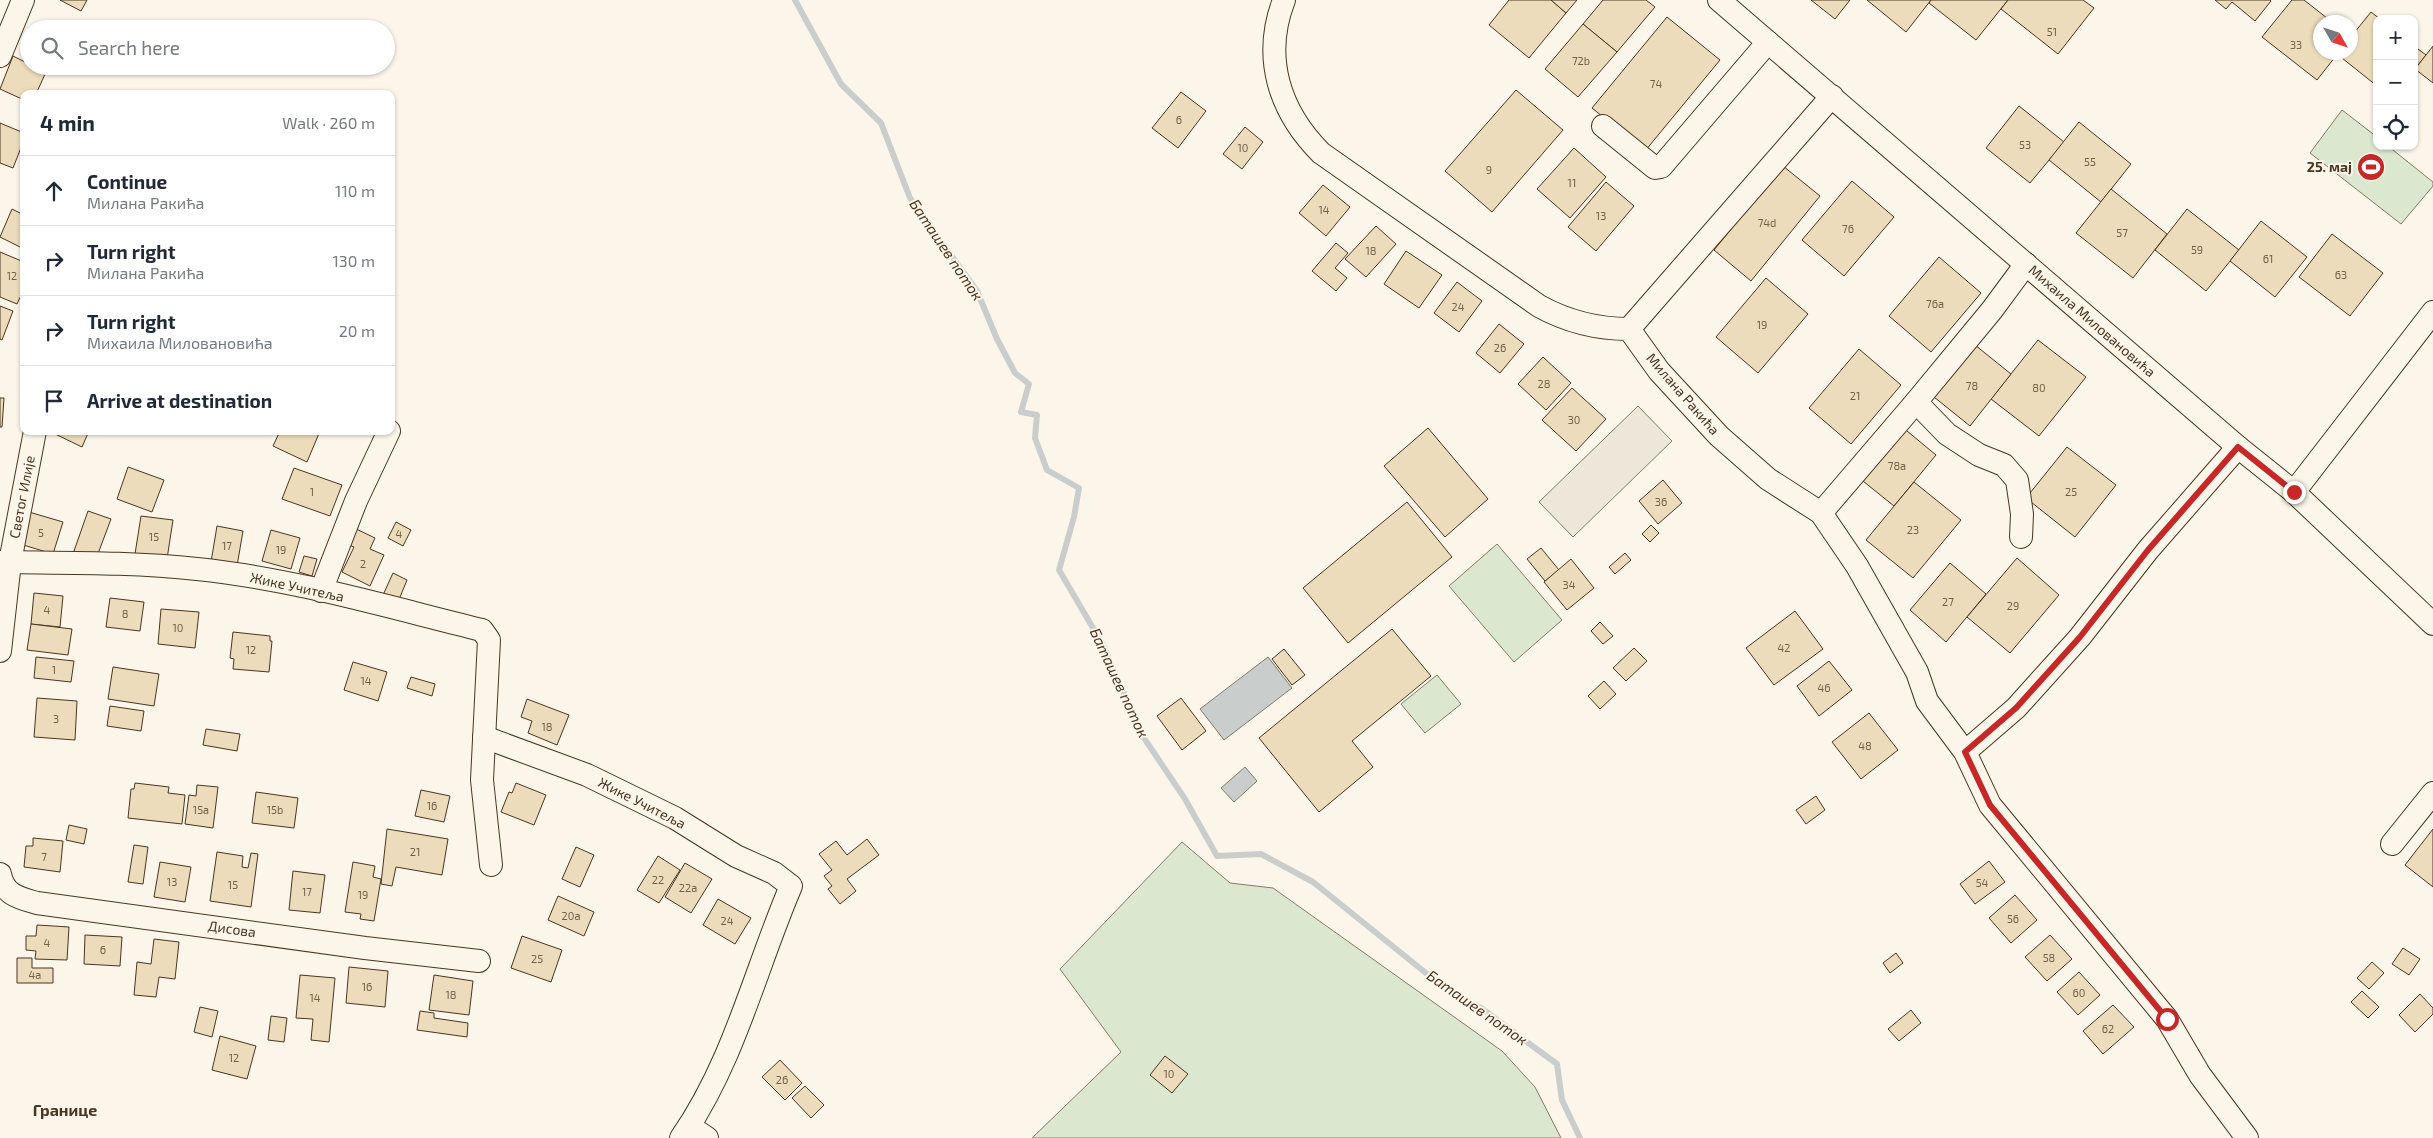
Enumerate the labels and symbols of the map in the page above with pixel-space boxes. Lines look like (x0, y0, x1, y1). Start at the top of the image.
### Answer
north arrow (2313, 15, 2358, 60)
house number: 51 (2047, 25, 2057, 38)
house number: 33 (2290, 38, 2302, 51)
house number: 72b (1572, 54, 1590, 67)
house number: 74 (1650, 77, 1662, 90)
house number: 6 (1176, 113, 1182, 126)
house number: 53 (2019, 138, 2031, 151)
house number: 10 (1237, 141, 1249, 154)
sports icon: 25. мај (2356, 152, 2386, 182)
house number: 55 (2084, 155, 2096, 168)
place label: 25. мај (2307, 158, 2352, 175)
house number: 9 (1486, 163, 1492, 176)
house number: 11 (1568, 176, 1576, 189)
water label: Баташев поток (906, 195, 987, 304)
house number: 14 (1318, 203, 1330, 216)
house number: 13 (1596, 209, 1606, 222)
house number: 74d (1758, 216, 1776, 229)
house number: 76 (1842, 222, 1854, 235)
house number: 57 (2116, 226, 2128, 239)
house number: 59 (2191, 243, 2203, 256)
house number: 18 (1365, 244, 1377, 257)
house number: 61 (2263, 252, 2273, 265)
street label: Михаила Миловановића (2025, 261, 2159, 380)
house number: 63 (2335, 268, 2347, 281)
house number: 12 (7, 269, 17, 282)
house number: 76a (1926, 297, 1944, 310)
house number: 24 (1452, 300, 1465, 313)
house number: 19 (1757, 318, 1767, 331)
house number: 26 (1494, 341, 1506, 354)
street label: Милана Ракића (1643, 349, 1723, 438)
house number: 28 (1538, 377, 1550, 390)
house number: 78 (1966, 379, 1978, 392)
house number: 80 (2032, 381, 2046, 394)
house number: 21 (1850, 389, 1860, 402)
house number: 30 (1568, 413, 1580, 426)
street label: Светог Илије (5, 454, 38, 540)
house number: 78a (1888, 459, 1906, 472)
route end (2283, 481, 2306, 504)
house number: 1 (310, 485, 314, 498)
house number: 25 (2065, 485, 2077, 498)
house number: 36 (1655, 495, 1667, 508)
house number: 23 (1907, 523, 1919, 536)
house number: 5 (38, 526, 44, 539)
house number: 4 (396, 527, 403, 540)
house number: 15 (149, 530, 159, 543)
house number: 17 (222, 539, 232, 552)
house number: 19 (276, 543, 286, 556)
house number: 2 (360, 557, 366, 570)
street label: Жике Учитеља (249, 568, 346, 605)
house number: 34 (1563, 578, 1576, 591)
house number: 27 (1942, 595, 1954, 608)
house number: 29 (2007, 599, 2019, 612)
house number: 4 (44, 603, 51, 616)
house number: 8 (122, 607, 128, 620)
house number: 10 (172, 621, 184, 634)
water label: Баташев поток (1087, 625, 1153, 740)
house number: 42 (1778, 641, 1790, 654)
house number: 12 (246, 643, 256, 656)
house number: 1 (52, 663, 56, 676)
house number: 14 (360, 674, 372, 687)
house number: 46 (1817, 681, 1831, 694)
house number: 3 (53, 712, 59, 725)
house number: 18 (541, 720, 553, 733)
house number: 48 (1858, 739, 1872, 752)
street label: Жике Учитеља (596, 773, 689, 832)
house number: 16 (427, 799, 437, 812)
house number: 15a (193, 803, 209, 816)
house number: 15b (267, 803, 283, 816)
house number: 21 (410, 845, 420, 858)
house number: 7 (41, 850, 47, 863)
house number: 22 (652, 873, 664, 886)
house number: 13 (167, 875, 177, 888)
house number: 54 (1976, 876, 1989, 889)
house number: 15 (228, 878, 238, 891)
house number: 22a (679, 881, 697, 894)
house number: 17 (302, 885, 312, 898)
house number: 19 (358, 888, 368, 901)
house number: 20a (562, 909, 580, 922)
house number: 56 (2007, 912, 2019, 925)
house number: 24 (721, 914, 734, 927)
street label: Дисова (207, 917, 257, 940)
house number: 4 (44, 936, 51, 949)
house number: 6 (100, 943, 106, 956)
house number: 58 (2043, 951, 2055, 964)
house number: 25 (531, 952, 543, 965)
water label: Баташев поток (1424, 966, 1531, 1049)
house number: 4a (29, 968, 41, 981)
house number: 16 (362, 980, 372, 993)
house number: 60 (2073, 986, 2085, 999)
house number: 18 (445, 988, 457, 1001)
house number: 14 (309, 991, 321, 1004)
route start (2156, 1008, 2179, 1031)
house number: 62 (2102, 1022, 2114, 1035)
house number: 12 (229, 1051, 239, 1064)
house number: 10 (1163, 1067, 1175, 1080)
house number: 26 (776, 1073, 788, 1086)
district label: Границе (33, 1100, 97, 1119)

